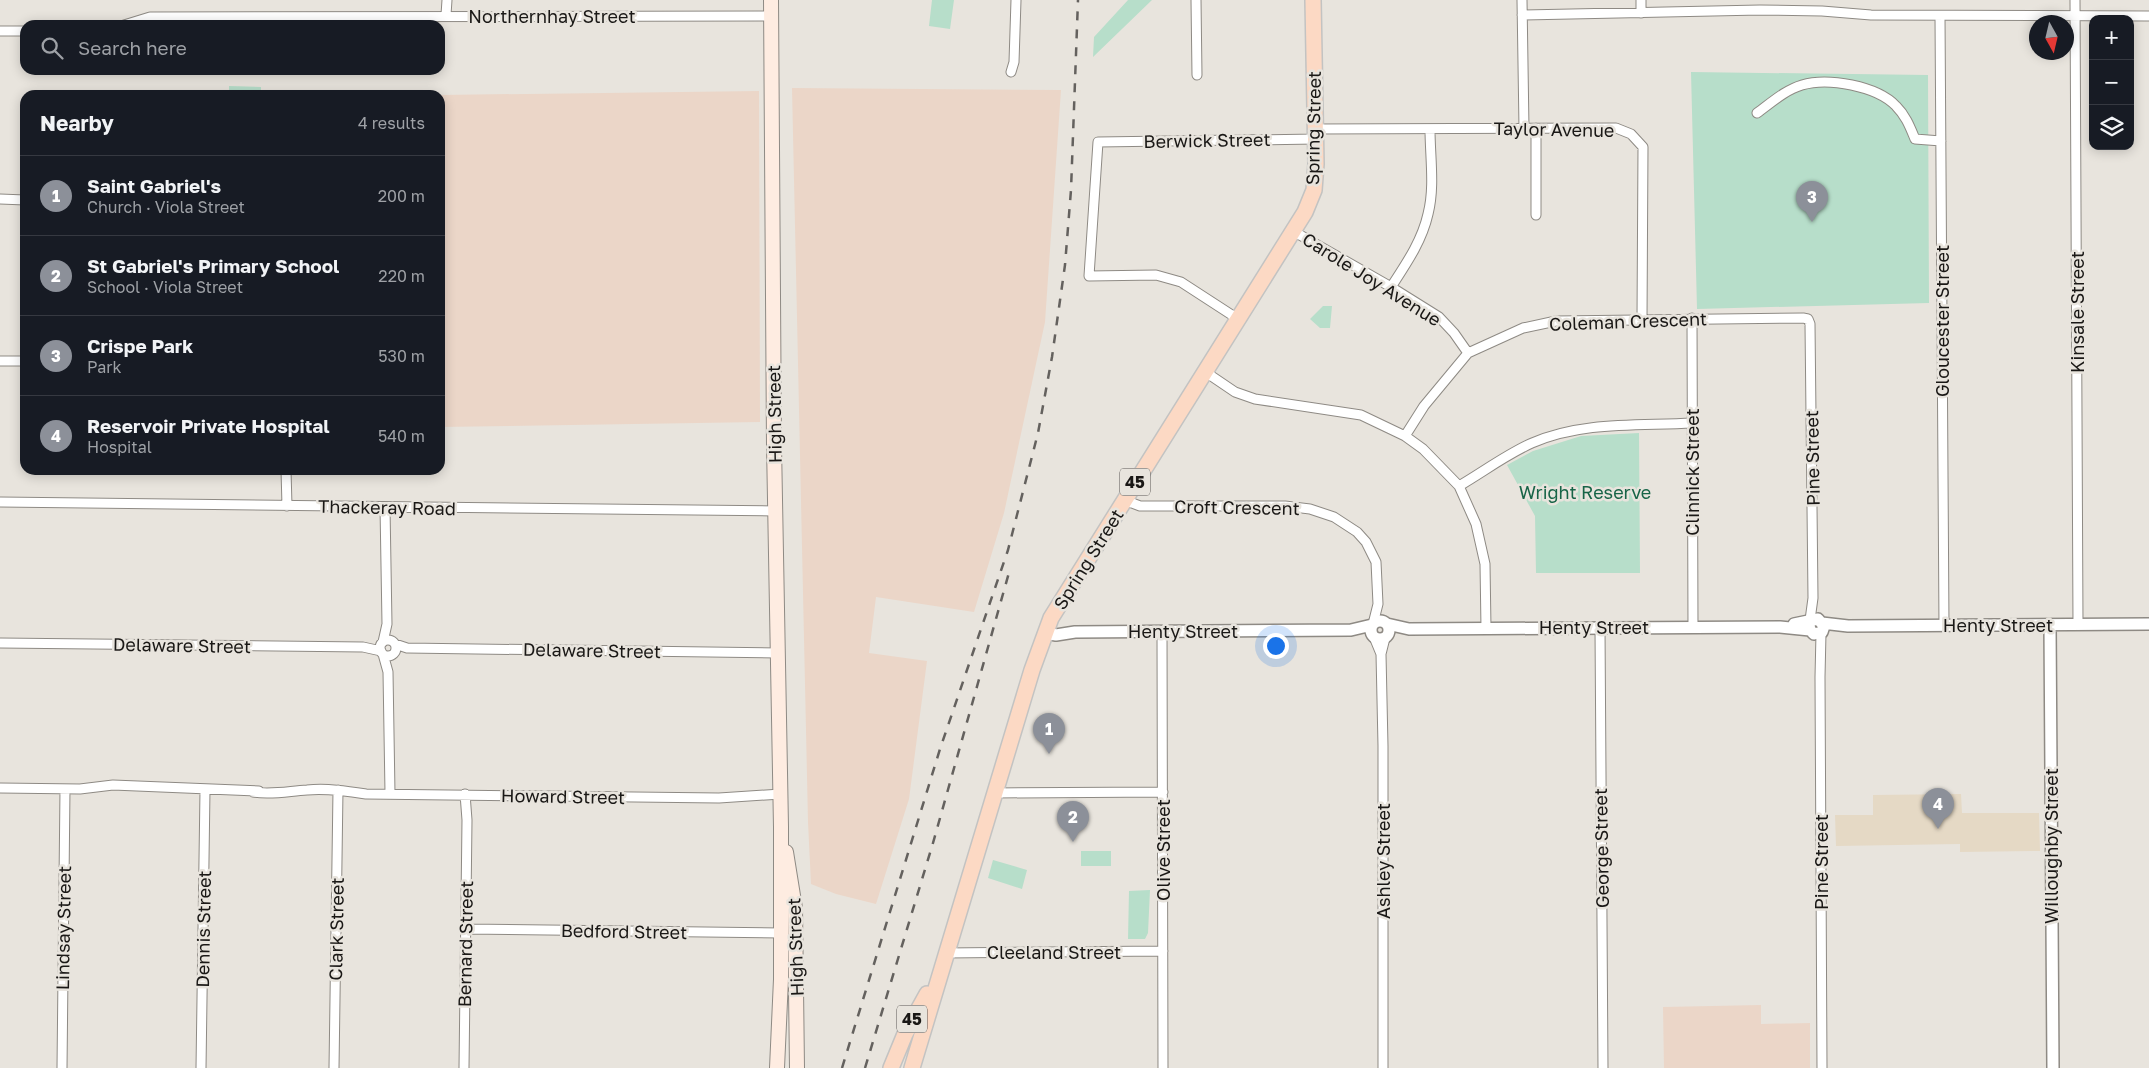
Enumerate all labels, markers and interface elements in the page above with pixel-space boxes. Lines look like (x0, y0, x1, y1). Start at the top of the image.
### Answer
street label: Northernhay Street (468, 5, 636, 27)
north arrow (2029, 15, 2074, 60)
map controls (2089, 15, 2134, 150)
button: + (2089, 15, 2134, 60)
search box (20, 20, 445, 75)
icon: search (38, 34, 66, 62)
text: Search here (78, 36, 187, 59)
button: − (2089, 60, 2134, 105)
street label: Spring Street (1301, 71, 1325, 185)
button: layers (2089, 105, 2134, 150)
text: Nearby (40, 110, 114, 136)
text: 4 results (358, 113, 425, 133)
street label: Taylor Avenue (1493, 117, 1615, 141)
street label: Berwick Street (1143, 128, 1271, 152)
text: Saint Gabriel's (87, 174, 221, 197)
pin: 3 (1796, 181, 1828, 222)
text: 1 (52, 186, 60, 206)
text: 200 m (378, 186, 425, 206)
text: Church · Viola Street (87, 197, 245, 217)
street label: Carole Joy Avenue (1299, 228, 1445, 330)
street label: Gloucester Street (1931, 245, 1953, 397)
street label: Kinsale Street (2066, 251, 2088, 373)
text: St Gabriel's Primary School (87, 254, 339, 277)
text: 2 (51, 266, 61, 286)
text: 220 m (378, 266, 425, 286)
text: School · Viola Street (87, 277, 243, 297)
street label: Coleman Crescent (1549, 307, 1707, 335)
text: Crispe Park (87, 334, 193, 357)
text: 3 (51, 346, 61, 366)
text: 530 m (378, 346, 425, 366)
text: Park (87, 357, 122, 377)
street label: High Street (762, 365, 786, 463)
street label: Clinnick Street (1681, 408, 1703, 536)
street label: Pine Street (1800, 410, 1824, 506)
text: Reservoir Private Hospital (87, 414, 330, 437)
text: 4 (51, 426, 61, 446)
text: 540 m (378, 426, 425, 446)
text: Hospital (87, 437, 152, 457)
road number: 45 (1120, 468, 1150, 496)
park label: Wright Reserve (1519, 481, 1651, 503)
street label: Thackeray Road (318, 495, 456, 519)
street label: Croft Crescent (1174, 495, 1300, 519)
street label: Spring Street (1048, 505, 1128, 613)
street label: Henty Street (1943, 614, 2053, 636)
street label: Henty Street (1539, 616, 1649, 638)
street label: Henty Street (1128, 620, 1238, 642)
street label: Delaware Street (113, 633, 251, 657)
your location (1263, 633, 1289, 659)
street label: Delaware Street (523, 638, 661, 662)
pin: 1 (1033, 713, 1065, 754)
street label: Willoughby Street (2040, 768, 2062, 924)
street label: Howard Street (501, 784, 625, 808)
street label: George Street (1589, 788, 1613, 908)
pin: 4 (1922, 788, 1954, 829)
street label: Olive Street (1152, 799, 1174, 901)
pin: 2 (1057, 801, 1089, 842)
street label: Ashley Street (1372, 803, 1394, 919)
street label: Pine Street (1810, 814, 1832, 910)
street label: Lindsay Street (51, 866, 75, 990)
street label: Dennis Street (191, 870, 215, 988)
street label: Clark Street (324, 877, 348, 981)
street label: Bernard Street (453, 881, 477, 1007)
street label: High Street (782, 897, 808, 997)
street label: Bedford Street (561, 919, 687, 943)
street label: Cleeland Street (987, 941, 1121, 963)
road number: 45 (897, 1006, 927, 1032)

